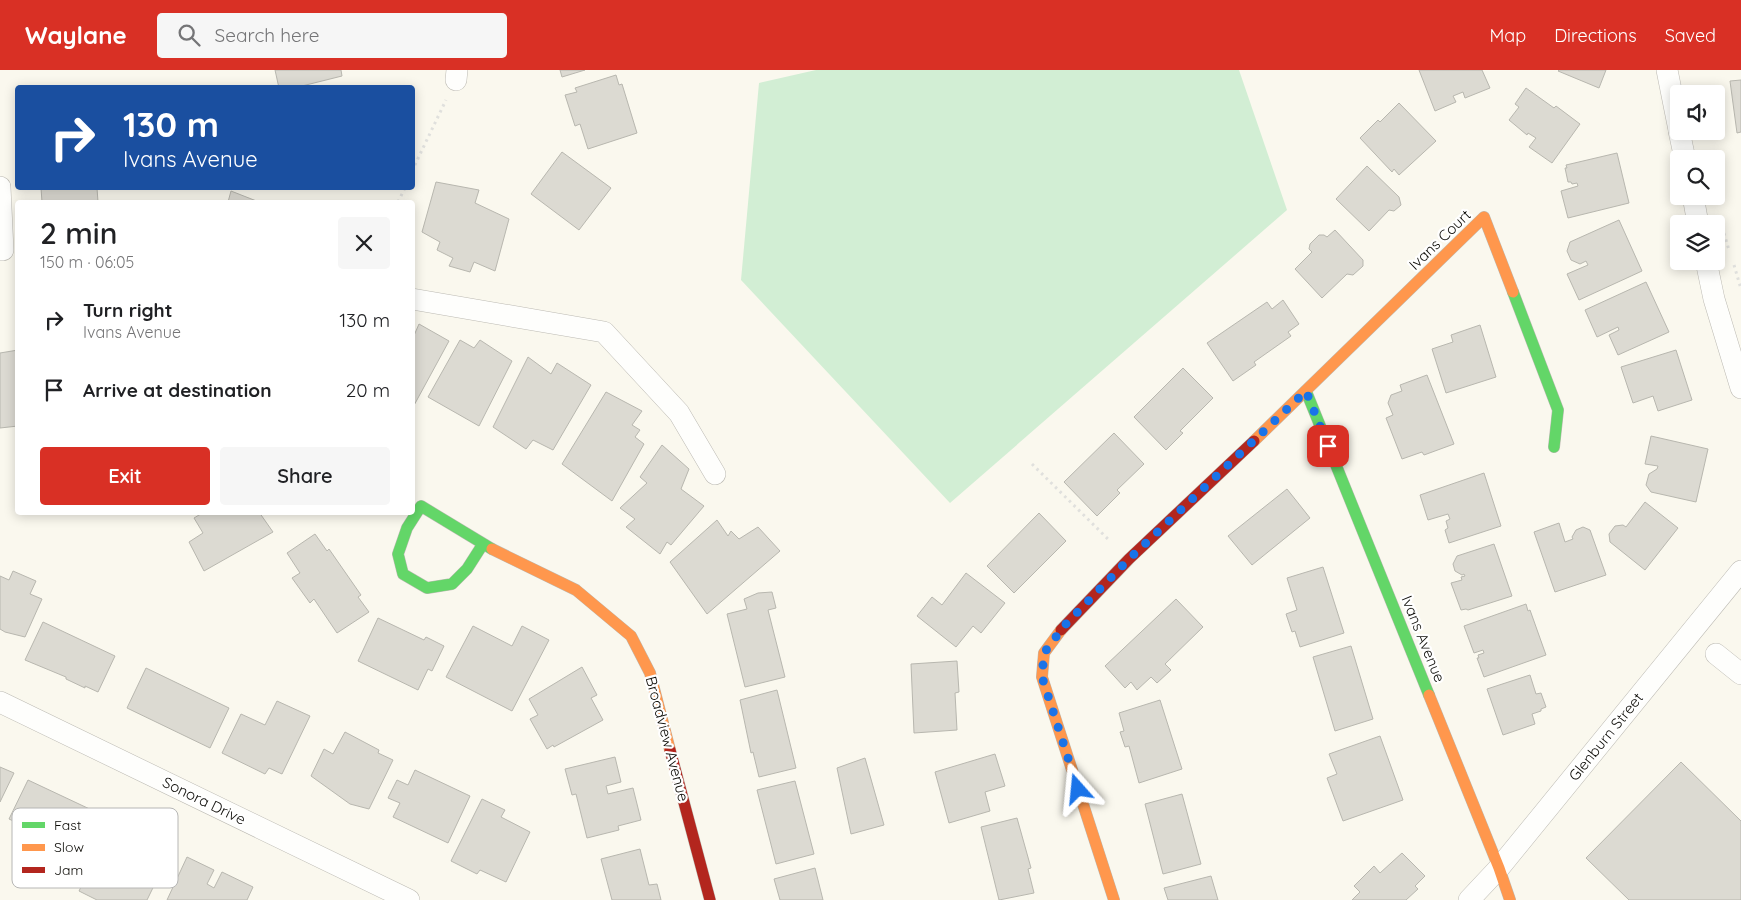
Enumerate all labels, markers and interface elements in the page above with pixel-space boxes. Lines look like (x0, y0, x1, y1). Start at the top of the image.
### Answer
search box (157, 13, 507, 58)
text: Waylane (25, 20, 127, 50)
icon: search (175, 21, 203, 49)
text: Search here (215, 23, 319, 47)
text: Map (1489, 24, 1526, 47)
text: Directions (1554, 24, 1637, 47)
text: Saved (1665, 24, 1716, 47)
map controls (1670, 85, 1725, 270)
button: sound (1670, 85, 1725, 140)
text: 130 m (123, 102, 219, 146)
icon: right (40, 105, 105, 170)
text: Ivans Avenue (123, 145, 258, 173)
button: search (1670, 150, 1725, 205)
street label: Ivans Court (1405, 205, 1475, 274)
text: 2 min (40, 214, 117, 252)
button: layers (1670, 215, 1725, 270)
button: close (338, 217, 390, 269)
text: 150 m · 06:05 (40, 252, 134, 272)
text: Turn right (83, 298, 172, 322)
icon: right (40, 306, 68, 334)
text: 130 m (339, 308, 390, 332)
text: Ivans Avenue (83, 322, 181, 342)
icon: arrive (40, 376, 68, 404)
text: Arrive at destination (83, 378, 272, 402)
text: 20 m (346, 378, 390, 402)
pin (1307, 425, 1349, 467)
icon: arrive (1314, 432, 1342, 460)
button: Exit (40, 447, 210, 505)
button: Share (220, 447, 390, 505)
street label: Ivans Avenue (1397, 593, 1449, 685)
street label: Broadview Avenue (642, 674, 693, 804)
street label: Glenburn Street (1564, 689, 1647, 785)
position arrow (1051, 762, 1103, 814)
street label: Sonora Drive (160, 772, 249, 829)
legend (12, 808, 178, 888)
text: Fast (54, 816, 82, 834)
text: Slow (54, 838, 84, 856)
text: Jam (54, 861, 83, 879)

